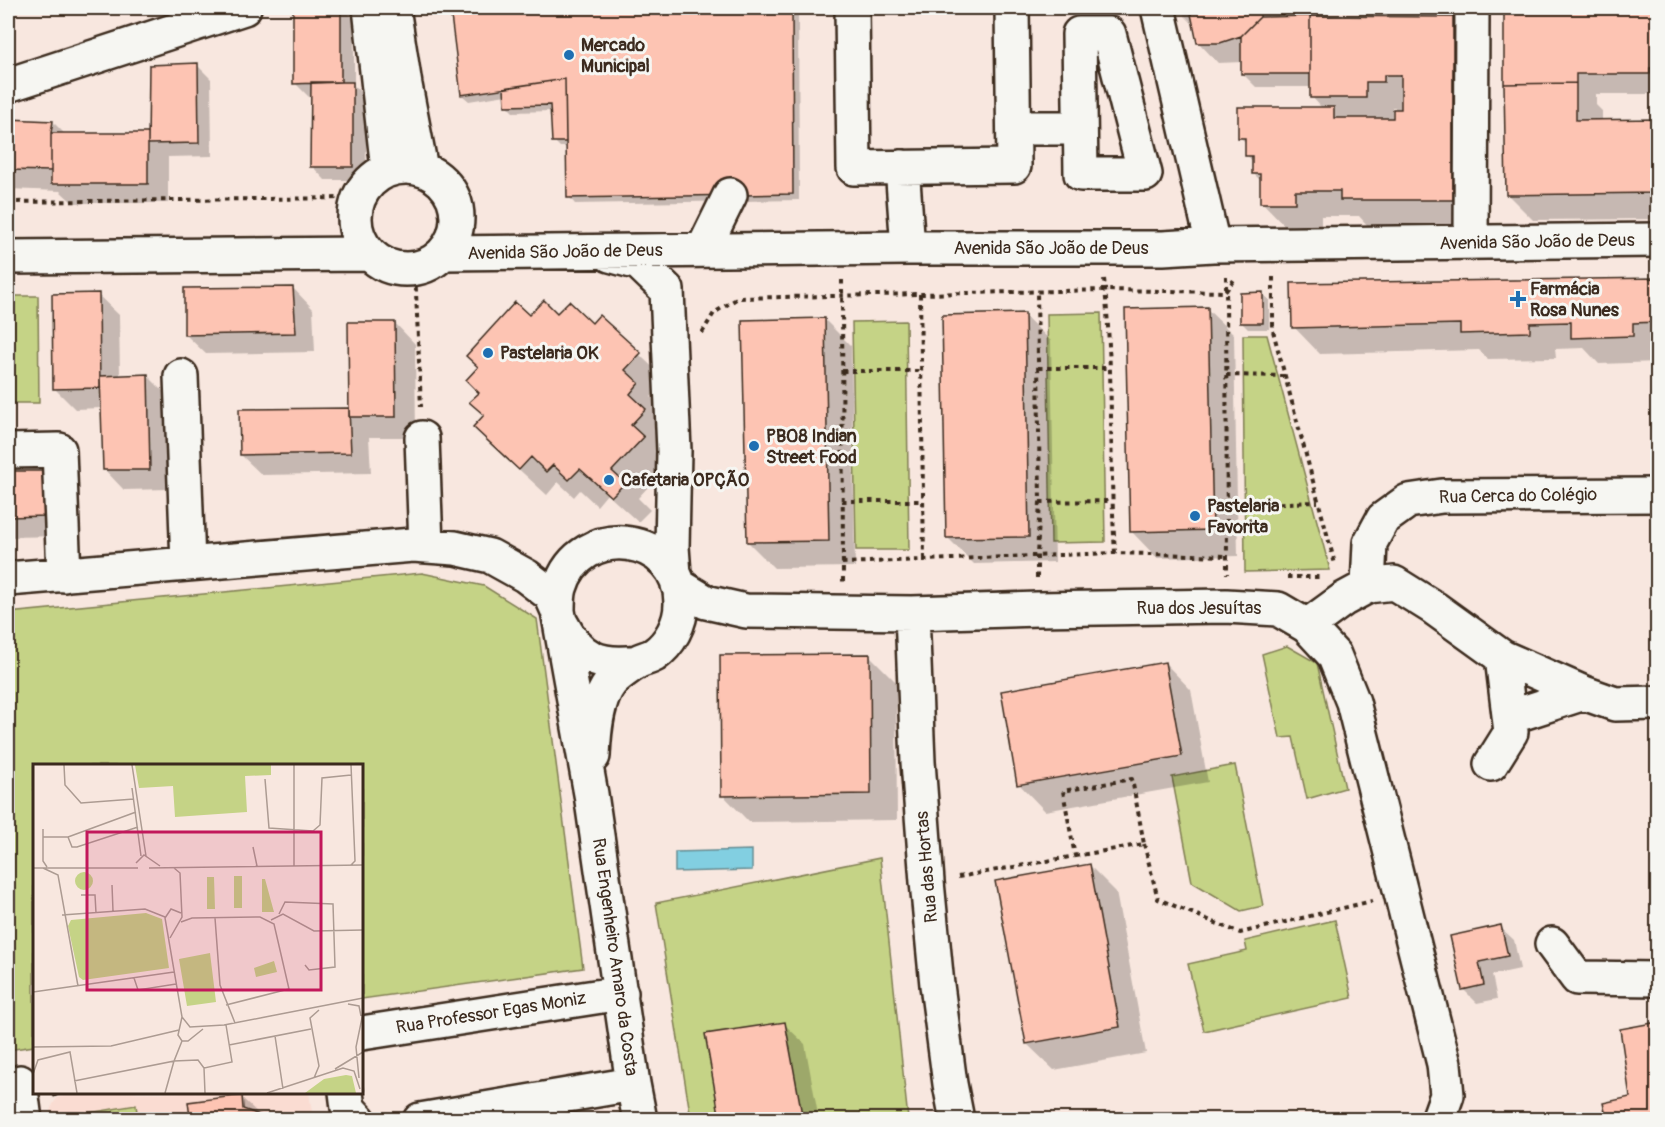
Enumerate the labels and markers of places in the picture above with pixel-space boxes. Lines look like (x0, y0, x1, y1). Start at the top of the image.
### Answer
place label: Mercado Municipal (581, 34, 650, 78)
marker: Mercado Municipal (562, 48, 576, 62)
place label: Farmácia Rosa Nunes (1530, 278, 1620, 322)
marker: Farmácia Rosa Nunes (1511, 292, 1525, 306)
place label: Pastelaria OK (500, 342, 599, 365)
marker: Pastelaria OK (481, 346, 495, 360)
place label: PB08 Indian Street Food (766, 425, 857, 469)
marker: PB08 Indian Street Food (747, 439, 761, 453)
place label: Cafetaria OPÇÃO (621, 469, 750, 492)
marker: Cafetaria OPÇÃO (602, 473, 616, 487)
place label: Pastelaria Favorita (1207, 495, 1280, 539)
marker: Pastelaria Favorita (1188, 509, 1202, 523)

